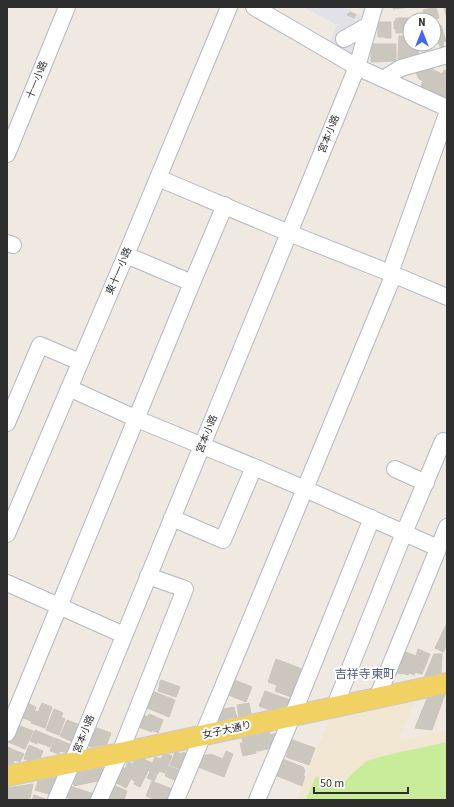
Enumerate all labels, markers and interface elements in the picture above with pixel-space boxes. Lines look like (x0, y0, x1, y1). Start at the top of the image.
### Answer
north arrow (402, 12, 442, 52)
text: N (418, 15, 426, 30)
street label: 十一小路 (23, 59, 51, 101)
street label: 宮本小路 (315, 113, 343, 155)
street label: 東十一小路 (103, 245, 135, 297)
street label: 宮本小路 (193, 413, 221, 455)
district label: 吉祥寺東町 (335, 666, 395, 683)
street label: 宮本小路 (70, 713, 98, 755)
street label: 女子大通り (201, 718, 253, 742)
scale bar (314, 769, 408, 795)
text: 50 m (320, 775, 344, 792)

